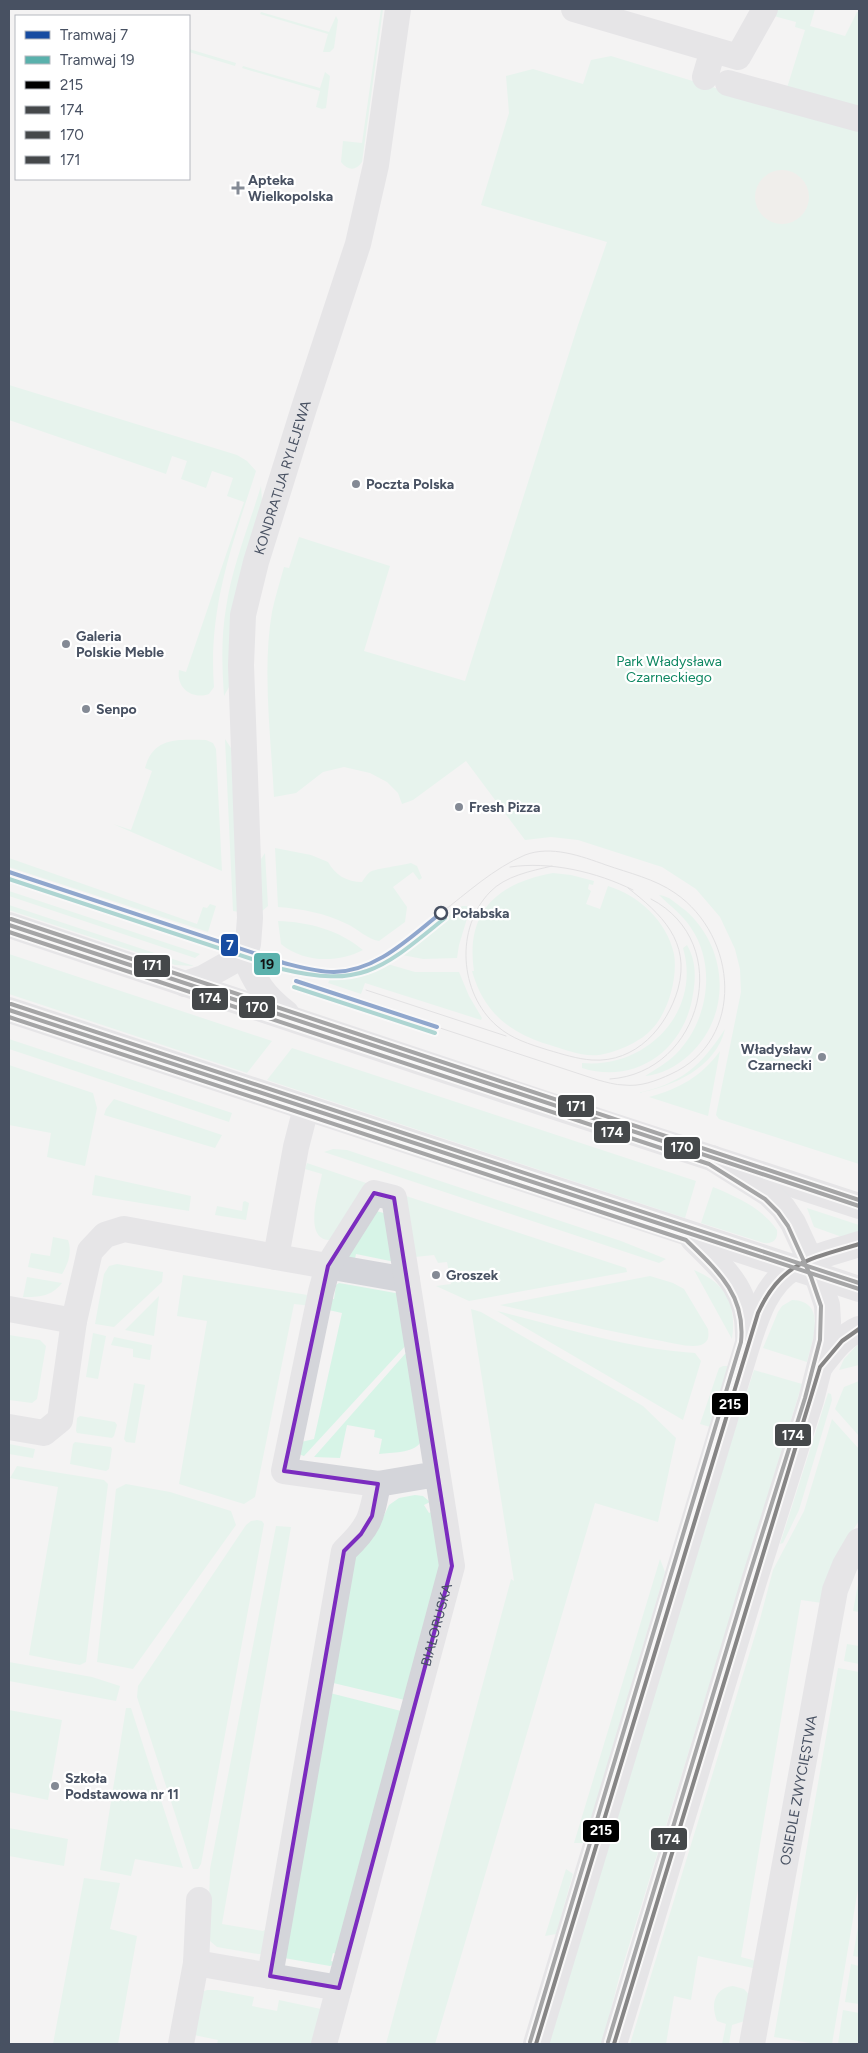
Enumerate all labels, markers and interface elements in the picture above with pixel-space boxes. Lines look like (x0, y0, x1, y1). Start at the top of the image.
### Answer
legend (15, 15, 190, 180)
text: Tramwaj 7 (60, 26, 128, 44)
text: Tramwaj 19 (60, 51, 135, 69)
text: 215 (60, 76, 83, 94)
text: 174 (60, 101, 84, 119)
text: 170 (60, 126, 84, 144)
text: 171 (60, 151, 80, 169)
place label: Apteka Wielkopolska (248, 172, 333, 205)
marker: Apteka Wielkopolska (232, 182, 244, 194)
street label: KONDRATIJA RYLEJEWA (251, 398, 315, 557)
place label: Poczta Polska (366, 476, 454, 493)
marker: Poczta Polska (350, 478, 362, 490)
place label: Galeria Polskie Meble (76, 628, 164, 661)
marker: Galeria Polskie Meble (60, 638, 72, 650)
park label: Park Władysława Czarneckiego (616, 653, 722, 686)
place label: Senpo (96, 701, 137, 718)
marker: Senpo (80, 703, 92, 715)
place label: Fresh Pizza (469, 799, 540, 816)
marker: Fresh Pizza (453, 801, 465, 813)
place label: Połabska (452, 905, 509, 922)
marker: Połabska (434, 906, 448, 920)
line badge: 7 (220, 933, 239, 957)
text: 7 (226, 937, 234, 954)
line badge: 19 (253, 952, 281, 976)
line badge: 171 (133, 954, 171, 978)
text: 19 (260, 956, 274, 973)
text: 171 (142, 957, 162, 974)
line badge: 174 (191, 987, 229, 1011)
text: 174 (199, 990, 221, 1007)
line badge: 170 (238, 995, 276, 1019)
text: 170 (246, 999, 268, 1016)
place label: Władysław Czarnecki (741, 1041, 812, 1074)
marker: Władysław Czarnecki (816, 1051, 828, 1063)
line badge: 171 (557, 1094, 595, 1118)
text: 171 (566, 1098, 586, 1115)
line badge: 174 (593, 1120, 631, 1144)
text: 174 (601, 1124, 623, 1141)
line badge: 170 (663, 1136, 701, 1160)
text: 170 (671, 1139, 693, 1156)
place label: Groszek (446, 1267, 499, 1284)
marker: Groszek (430, 1269, 442, 1281)
line badge: 215 (711, 1392, 749, 1416)
text: 215 (719, 1396, 741, 1413)
line badge: 174 (774, 1423, 812, 1447)
text: 174 (782, 1427, 804, 1444)
street label: BIAŁORUSKA (418, 1581, 456, 1668)
street label: OSIEDLE ZWYCIĘSTWA (777, 1713, 821, 1867)
place label: Szkoła Podstawowa nr 11 (65, 1770, 179, 1803)
marker: Szkoła Podstawowa nr 11 (49, 1780, 61, 1792)
line badge: 215 (582, 1819, 620, 1843)
text: 215 (590, 1822, 612, 1839)
line badge: 174 (650, 1827, 688, 1851)
text: 174 (658, 1831, 680, 1848)

